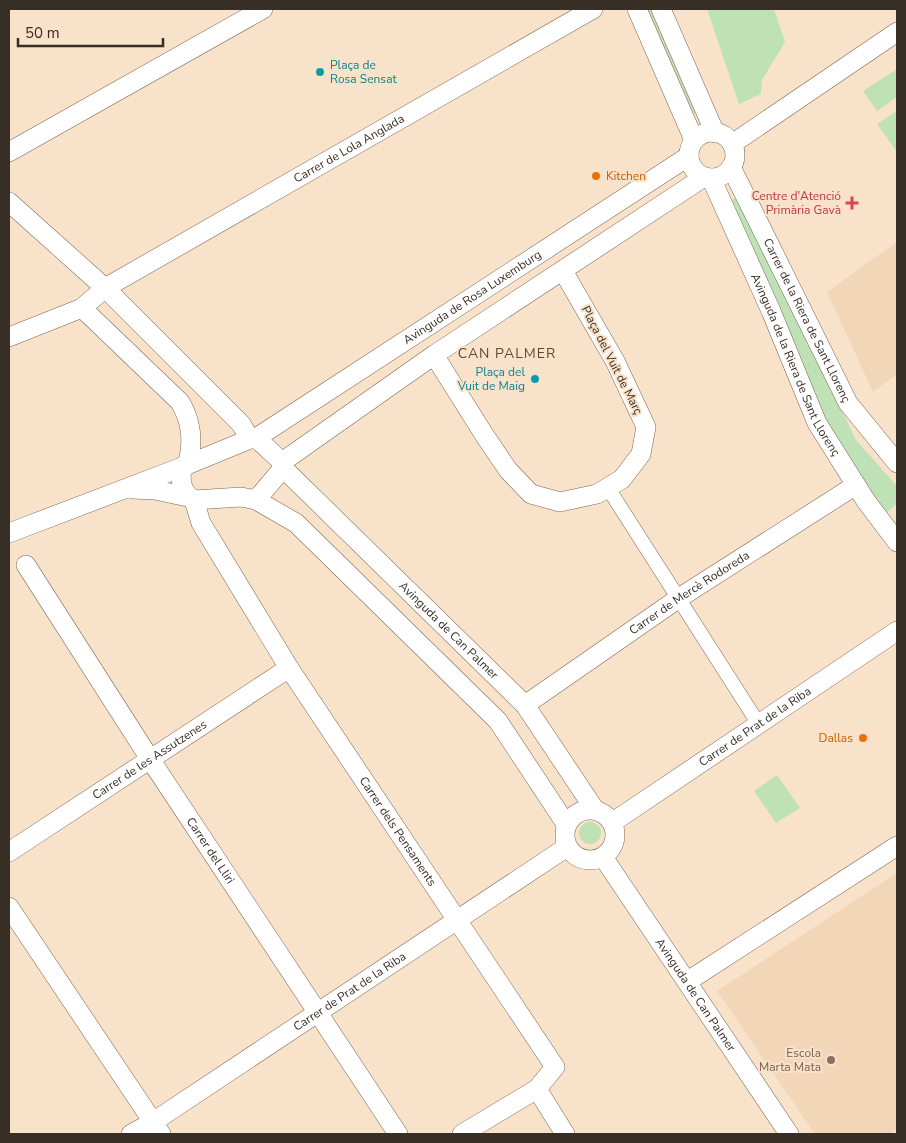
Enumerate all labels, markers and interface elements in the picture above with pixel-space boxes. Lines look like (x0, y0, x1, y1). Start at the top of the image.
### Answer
scale bar (18, 15, 162, 47)
text: 50 m (25, 23, 60, 43)
place label: Plaça de Rosa Sensat (330, 57, 397, 87)
marker: Plaça de Rosa Sensat (314, 66, 326, 78)
street label: Carrer de Lola Anglada (291, 111, 407, 187)
place label: Kitchen (606, 168, 646, 184)
marker: Kitchen (590, 170, 602, 182)
place label: Centre d'Atenció Primària Gavà (752, 188, 841, 218)
marker: Centre d'Atenció Primària Gavà (845, 196, 859, 210)
street label: Carrer de la Riera de Sant Llorenç (760, 236, 855, 405)
street label: Avinguda de Rosa Luxemburg (400, 246, 544, 348)
street label: Avinguda de la Riera de Sant Llorenç (747, 271, 844, 459)
street label: Plaça del Vuit de Març (578, 303, 647, 417)
district label: CAN PALMER (458, 344, 556, 363)
place label: Plaça del Vuit de Maig (457, 364, 525, 394)
marker: Plaça del Vuit de Maig (529, 373, 541, 385)
street label: Carrer de Mercè Rodoreda (626, 547, 752, 638)
street label: Avinguda de Can Palmer (396, 578, 503, 683)
street label: Carrer de Prat de la Riba (696, 683, 814, 770)
street label: Carrer de les Assutzenes (89, 716, 210, 803)
place label: Dallas (818, 730, 853, 746)
marker: Dallas (857, 732, 869, 744)
street label: Carrer dels Pensaments (356, 773, 440, 889)
street label: Carrer del Lliri (183, 814, 238, 887)
street label: Avinguda de Can Palmer (652, 935, 740, 1055)
street label: Carrer de Prat de la Riba (290, 948, 409, 1035)
place label: Escola Marta Mata (759, 1045, 821, 1075)
marker: Escola Marta Mata (825, 1054, 837, 1066)

